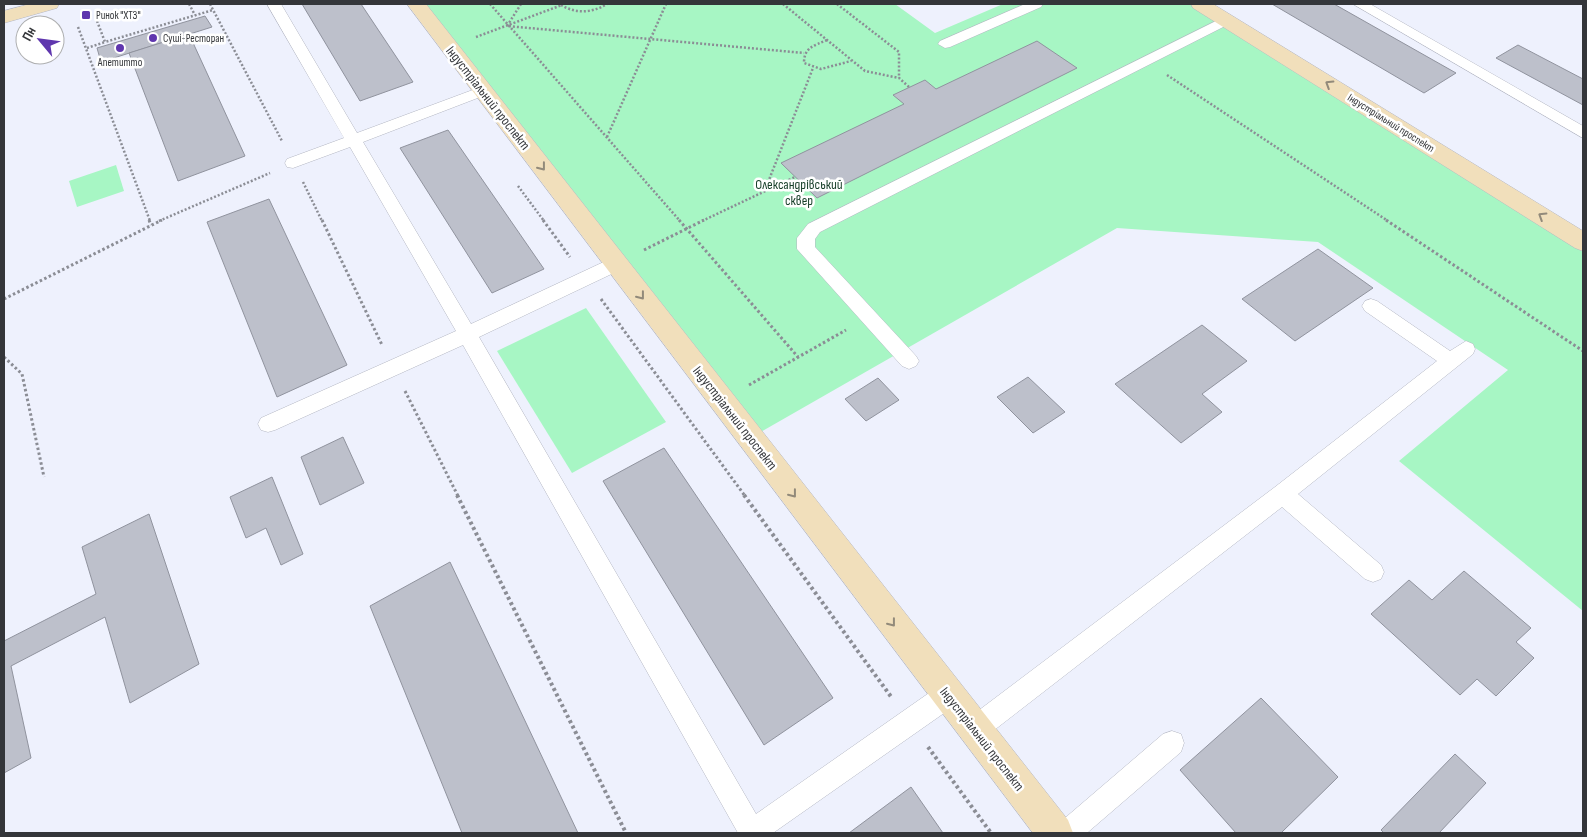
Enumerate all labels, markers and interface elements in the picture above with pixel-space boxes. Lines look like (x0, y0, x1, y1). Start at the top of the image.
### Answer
marker: Ринок "ХТЗ" (80, 9, 92, 21)
place label: Ринок "ХТЗ" (96, 9, 141, 22)
north arrow (15, 15, 65, 65)
text: Пн (18, 24, 40, 44)
marker: Суші-Ресторан (147, 32, 159, 44)
place label: Суші-Ресторан (163, 32, 224, 45)
marker: Апетитто (114, 42, 126, 54)
street label: Індустріальний проспект (442, 43, 534, 153)
place label: Апетитто (97, 56, 143, 69)
one-way arrow (1326, 81, 1335, 91)
street label: Індустріальний проспект (1345, 91, 1437, 155)
one-way arrow (536, 161, 544, 170)
park label: Олександрівський сквер (755, 176, 843, 209)
one-way arrow (1538, 213, 1547, 223)
one-way arrow (635, 290, 643, 299)
street label: Індустріальний проспект (689, 363, 781, 473)
one-way arrow (788, 488, 796, 497)
one-way arrow (887, 617, 895, 626)
street label: Індустріальний проспект (936, 684, 1028, 794)

